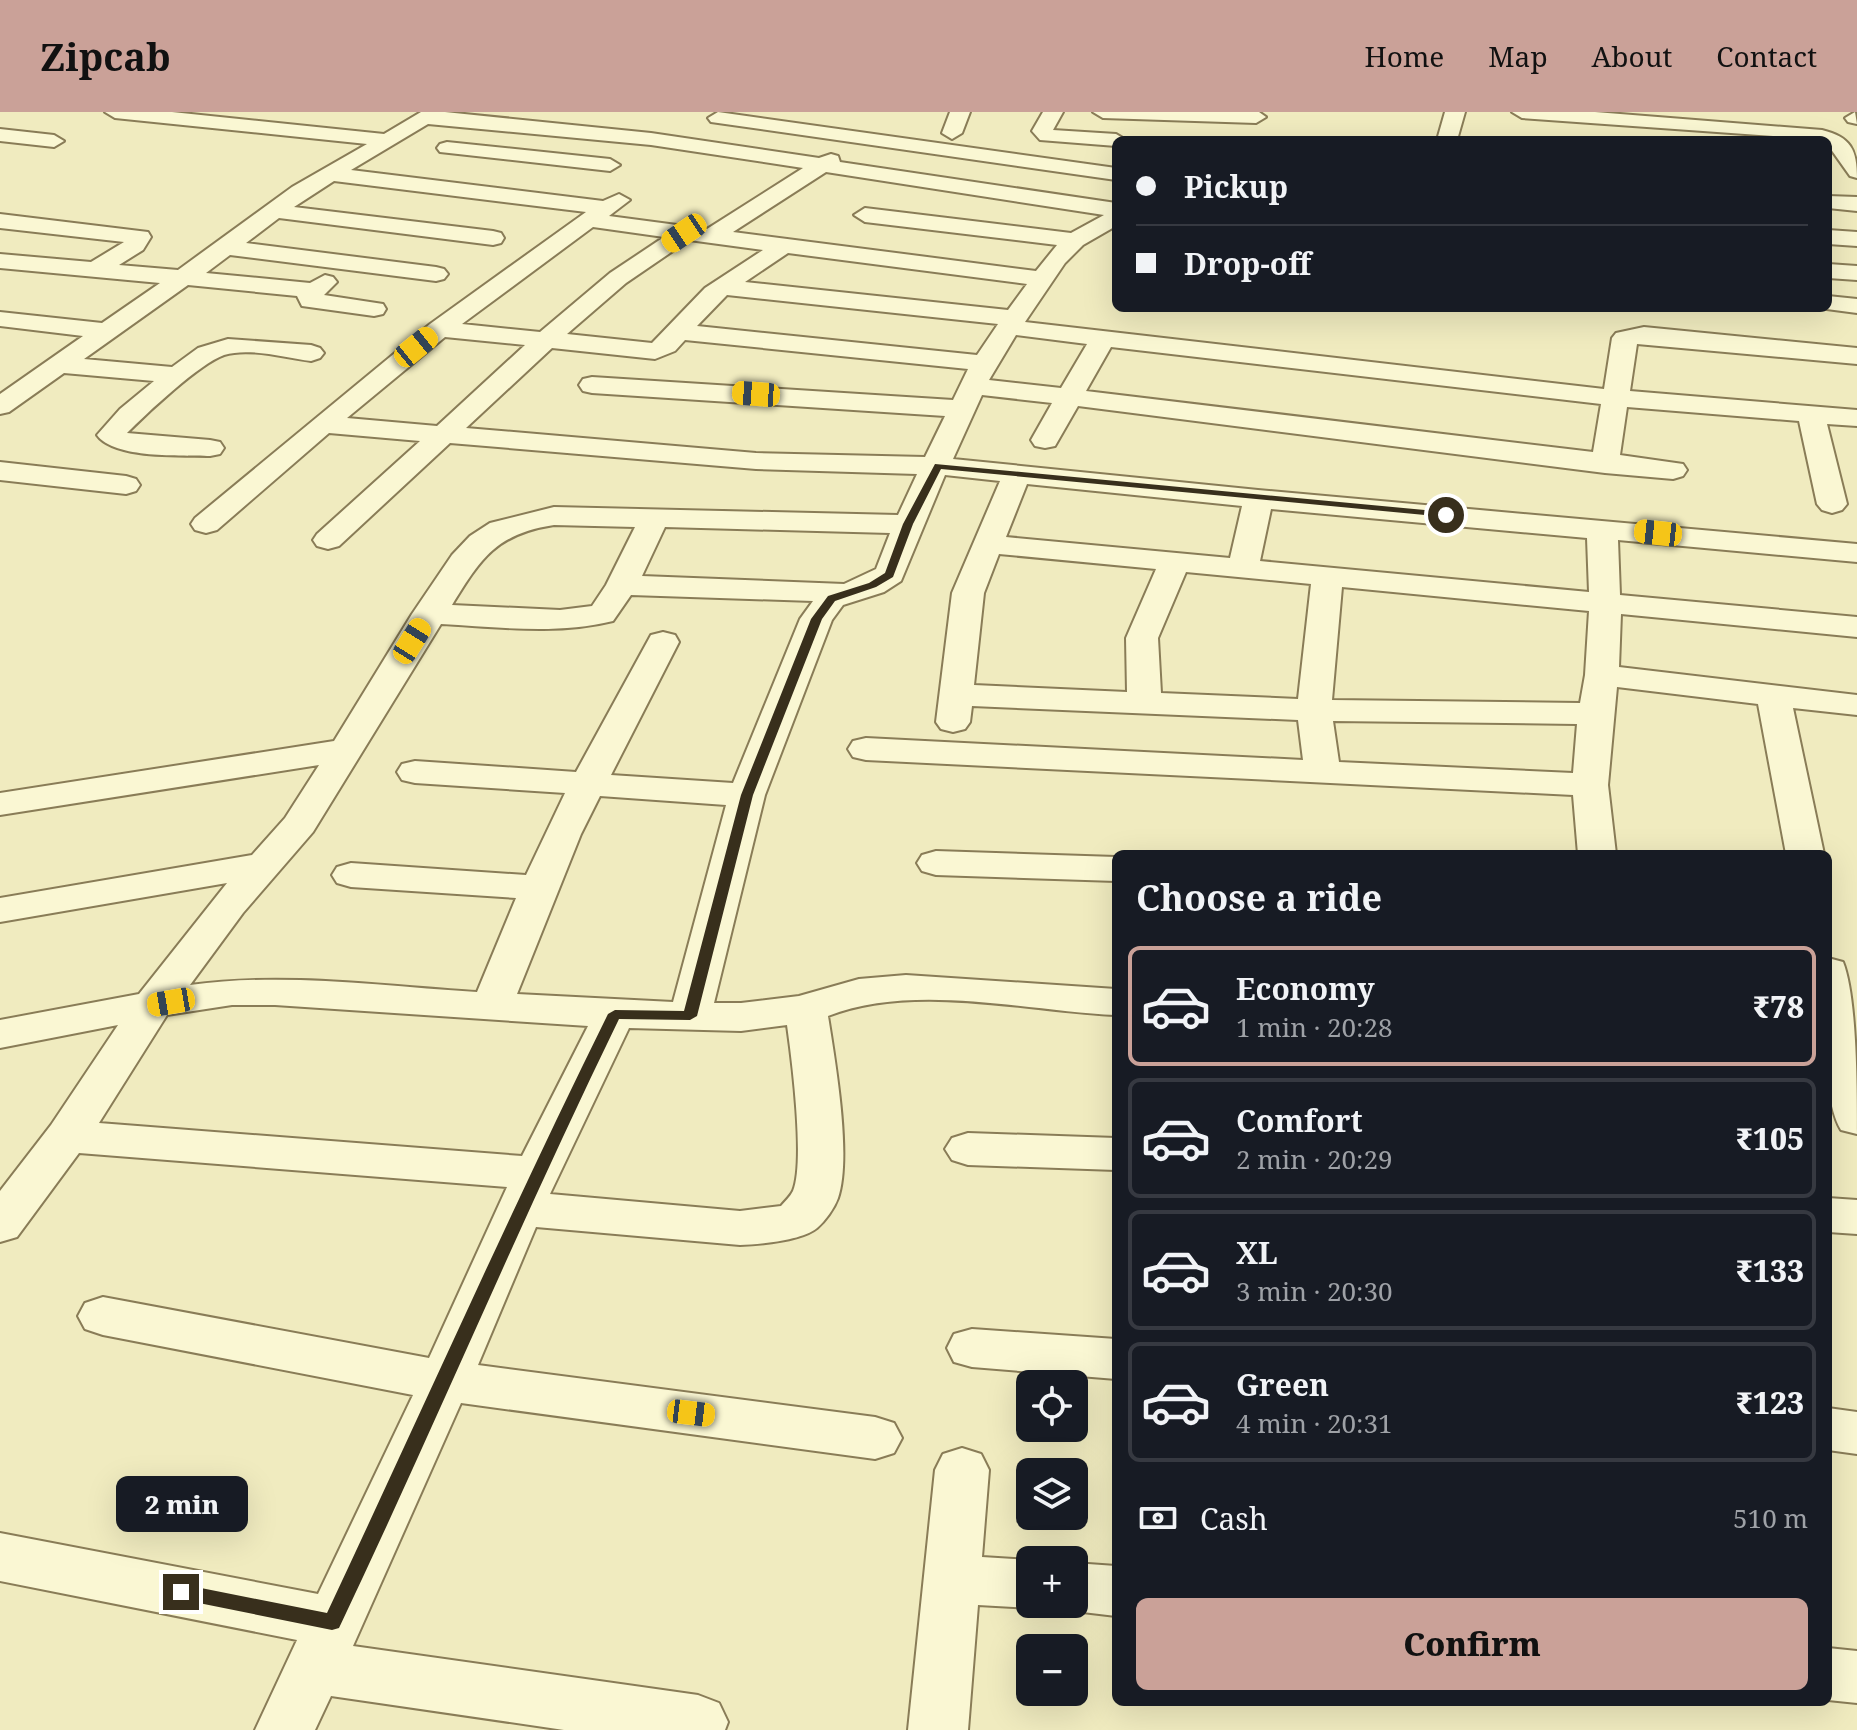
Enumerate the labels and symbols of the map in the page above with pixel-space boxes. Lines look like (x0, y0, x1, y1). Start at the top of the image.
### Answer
car (657, 210, 711, 256)
car (390, 323, 442, 371)
car (731, 380, 781, 408)
route start (1428, 497, 1464, 533)
car (1633, 519, 1683, 547)
car (389, 614, 435, 668)
car (145, 986, 197, 1018)
car (666, 1398, 716, 1428)
callout: 2 min (115, 1476, 247, 1532)
route end (163, 1574, 199, 1610)

